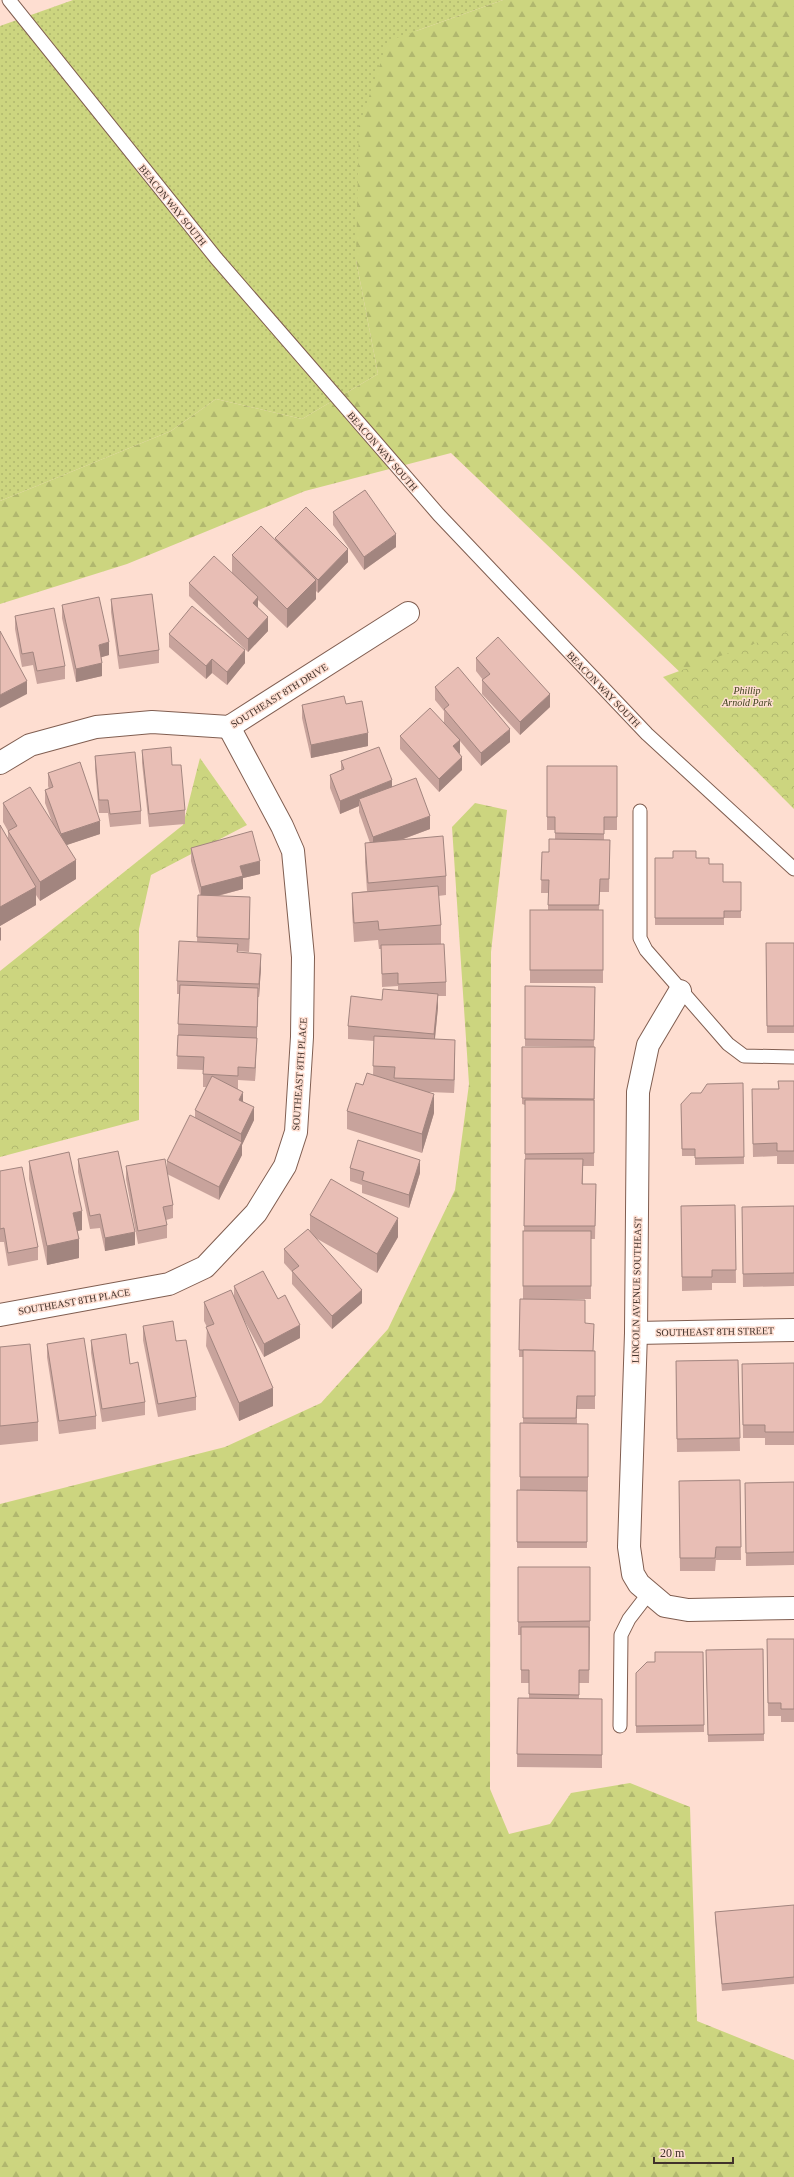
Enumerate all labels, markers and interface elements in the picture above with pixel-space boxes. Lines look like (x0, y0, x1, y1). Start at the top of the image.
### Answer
street label: BEACON WAY SOUTH (137, 163, 209, 248)
street label: BEACON WAY SOUTH (345, 410, 420, 493)
street label: BEACON WAY SOUTH (565, 649, 643, 729)
street label: SOUTHEAST 8TH DRIVE (229, 661, 330, 730)
park label: Phillip Arnold Park (721, 685, 772, 708)
street label: SOUTHEAST 8TH PLACE (290, 1017, 309, 1131)
street label: LINCOLN AVENUE SOUTHEAST (630, 1217, 643, 1363)
street label: SOUTHEAST 8TH PLACE (17, 1286, 131, 1317)
street label: SOUTHEAST 8TH STREET (656, 1325, 774, 1338)
scale bar (654, 2139, 733, 2165)
text: 20 m (660, 2146, 685, 2160)

